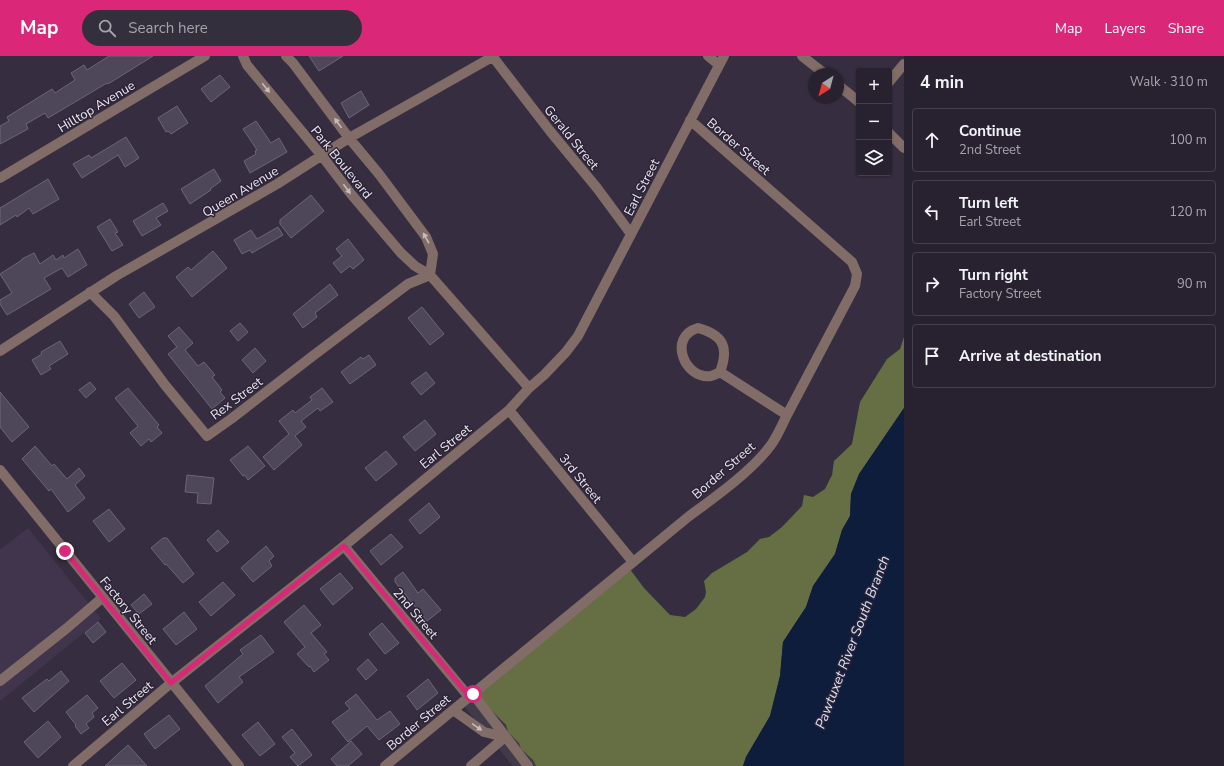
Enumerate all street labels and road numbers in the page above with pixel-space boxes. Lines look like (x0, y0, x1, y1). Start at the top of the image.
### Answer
street label: Hilltop Avenue (54, 77, 139, 137)
street label: Gerald Street (540, 102, 603, 174)
street label: Border Street (703, 114, 774, 180)
street label: Park Boulevard (306, 122, 376, 203)
street label: Earl Street (620, 155, 664, 219)
street label: Queen Avenue (199, 162, 282, 222)
street label: Rex Street (207, 373, 267, 424)
street label: Earl Street (416, 420, 476, 473)
street label: Border Street (688, 438, 760, 503)
street label: 3rd Street (555, 450, 606, 507)
street label: Factory Street (95, 573, 161, 649)
street label: 2nd Street (389, 584, 442, 643)
street label: Earl Street (98, 677, 157, 730)
street label: Border Street (383, 690, 455, 755)

